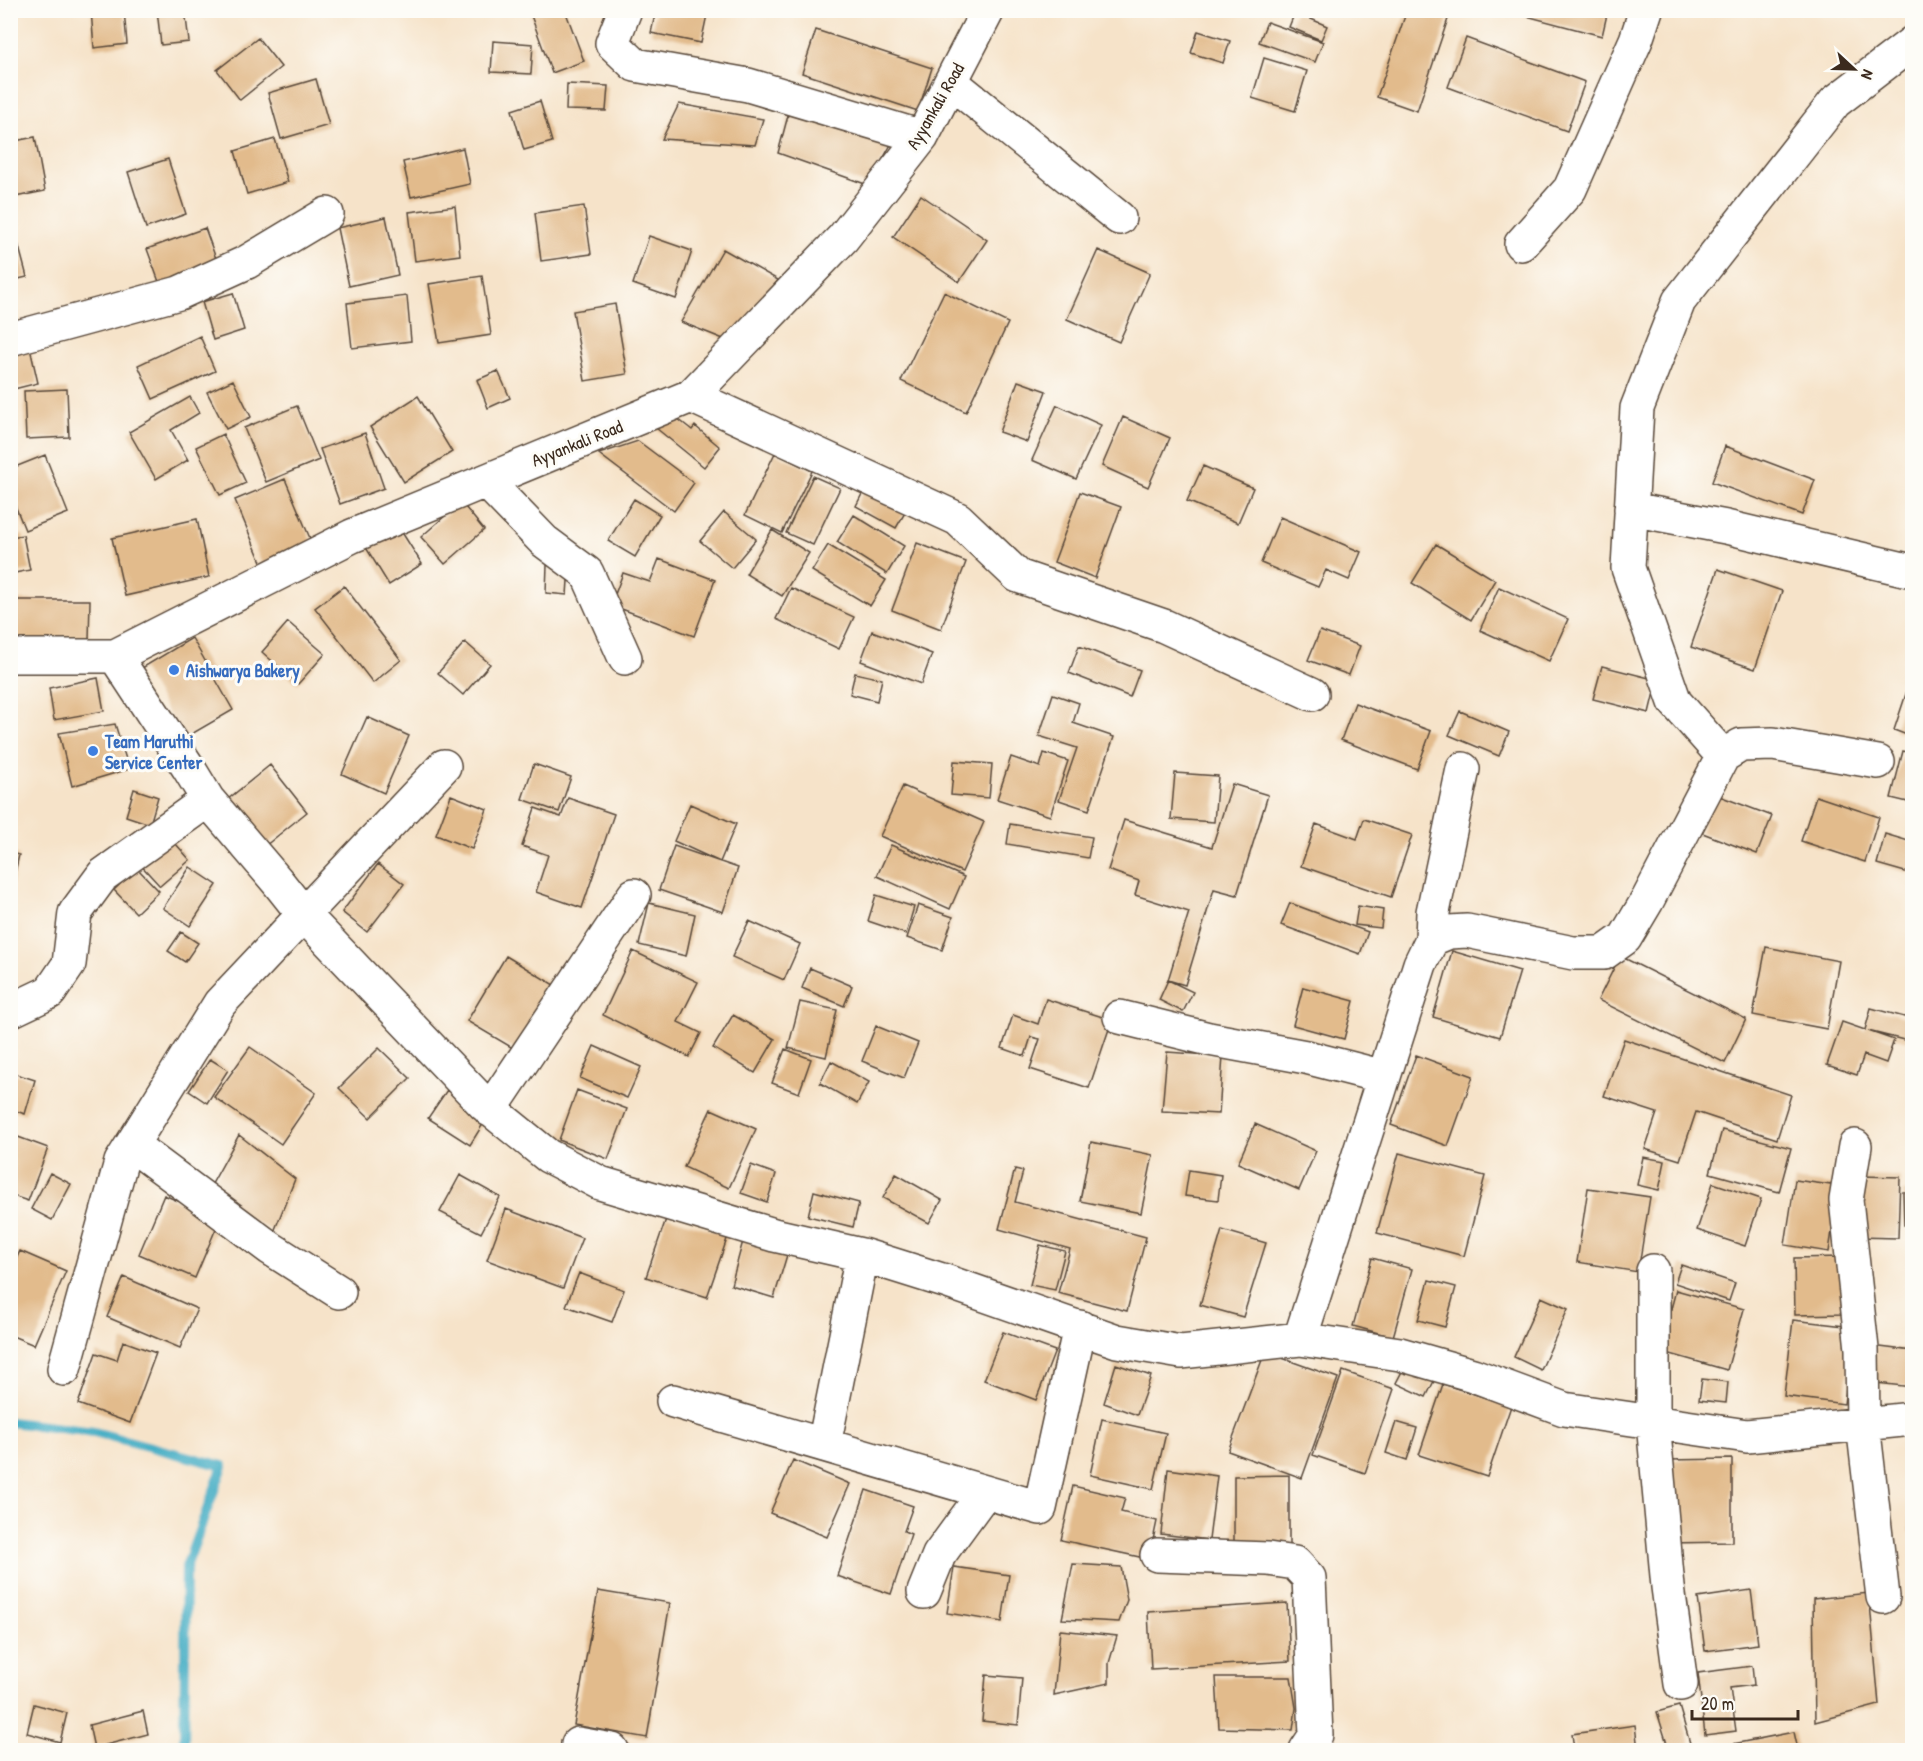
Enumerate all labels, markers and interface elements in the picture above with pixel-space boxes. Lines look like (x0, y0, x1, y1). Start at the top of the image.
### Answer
north arrow (1824, 39, 1884, 99)
street label: Ayyankali Road (900, 58, 970, 154)
text: N (1856, 67, 1880, 83)
street label: Ayyankali Road (528, 413, 626, 473)
place label: Aishwarya Bakery (186, 658, 300, 684)
marker: Aishwarya Bakery (167, 663, 181, 677)
place label: Team Maruthi Service Center (104, 729, 202, 775)
marker: Team Maruthi Service Center (86, 744, 100, 758)
scale bar (1692, 1683, 1798, 1721)
text: 20 m (1701, 1691, 1734, 1716)

